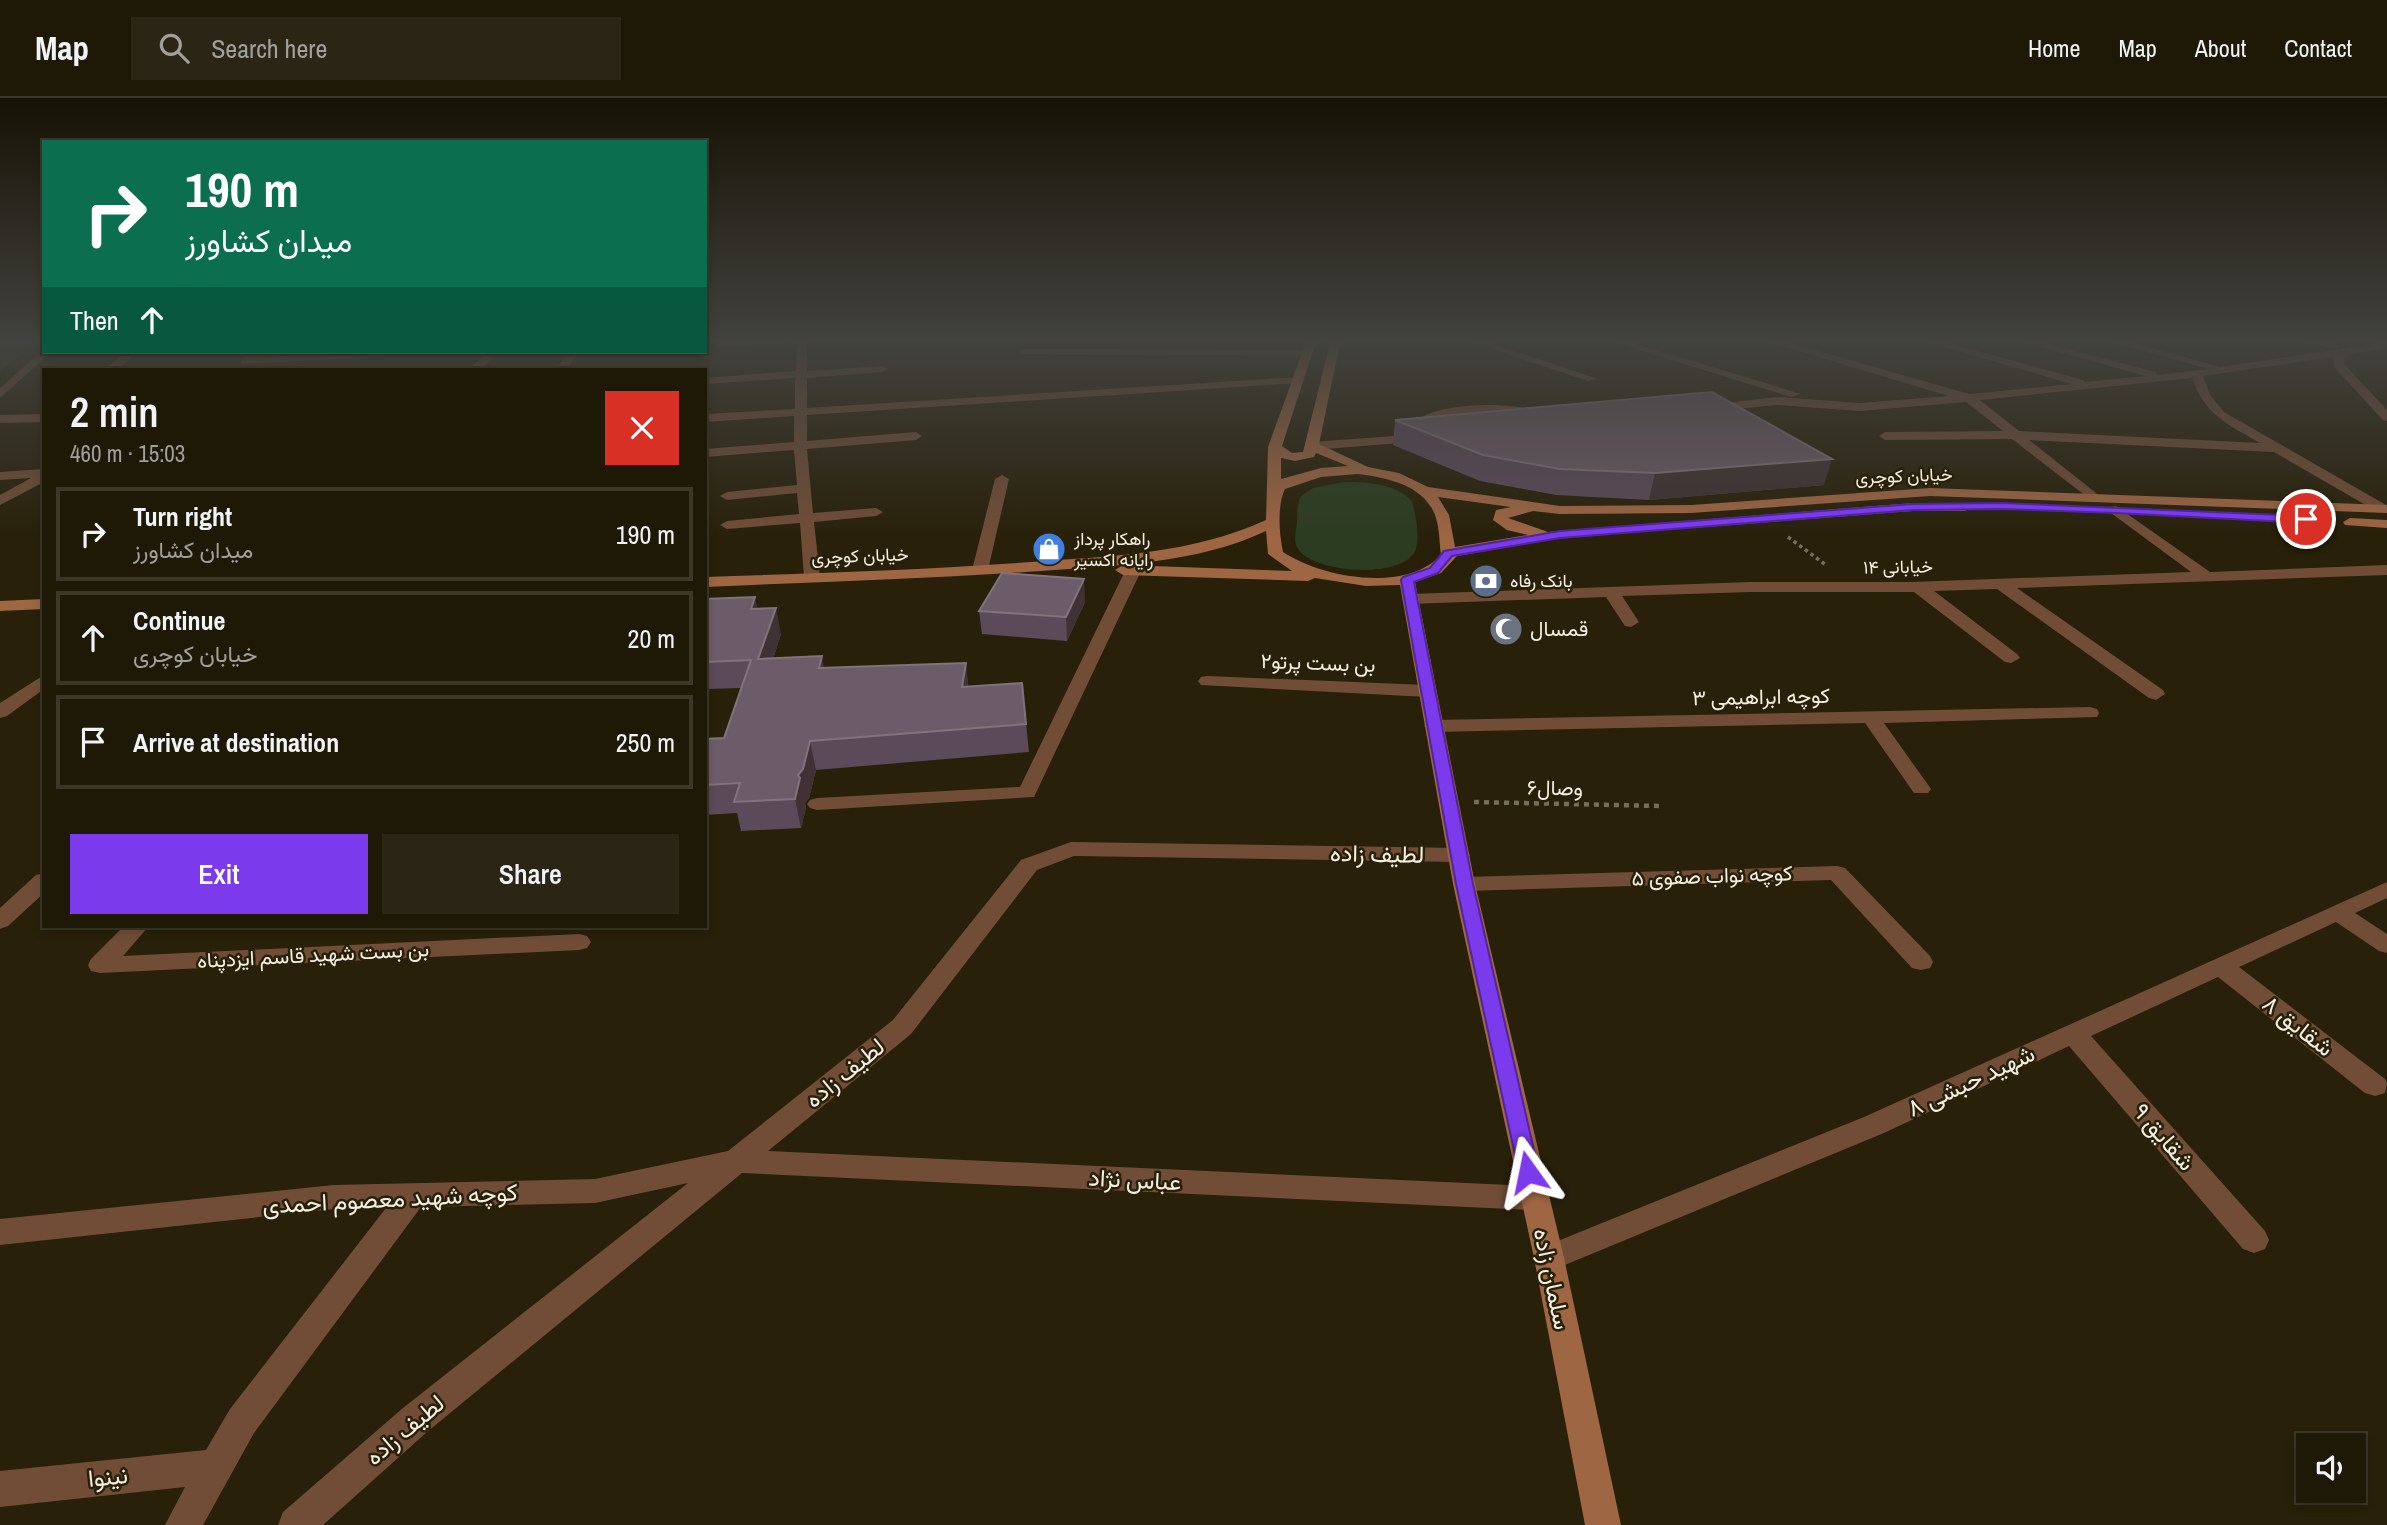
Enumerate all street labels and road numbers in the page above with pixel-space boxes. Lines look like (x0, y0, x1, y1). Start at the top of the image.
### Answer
street label: خیابان کوچری (1855, 461, 1953, 490)
street label: خیابان کوچری (811, 541, 909, 570)
street label: خیابانی ۱۴ (1863, 553, 1933, 580)
street label: بن بست پرتو۲ (1260, 646, 1376, 679)
street label: کوچه ابراهیمی ۳ (1692, 681, 1830, 712)
street label: وصال۶ (1527, 773, 1583, 802)
street label: لطیف زاده (1330, 836, 1424, 870)
street label: کوچه نواب صفوی ۵ (1631, 858, 1793, 893)
street label: بن بست شهید قاسم ایزدپناه (196, 934, 430, 975)
street label: شقایق ۸ (2256, 987, 2341, 1063)
street label: لطیف زاده (798, 1030, 891, 1114)
street label: شهید حبشی ۸ (1901, 1037, 2040, 1124)
street label: شقایق ۹ (2126, 1096, 2203, 1177)
street label: عباس نژاد (1088, 1161, 1182, 1197)
street label: کوچه شهید معصوم احمدی (261, 1175, 519, 1222)
street label: سلمان زاده (1527, 1225, 1579, 1333)
street label: لطیف زاده (358, 1387, 451, 1472)
street label: نینوا (86, 1458, 129, 1494)

